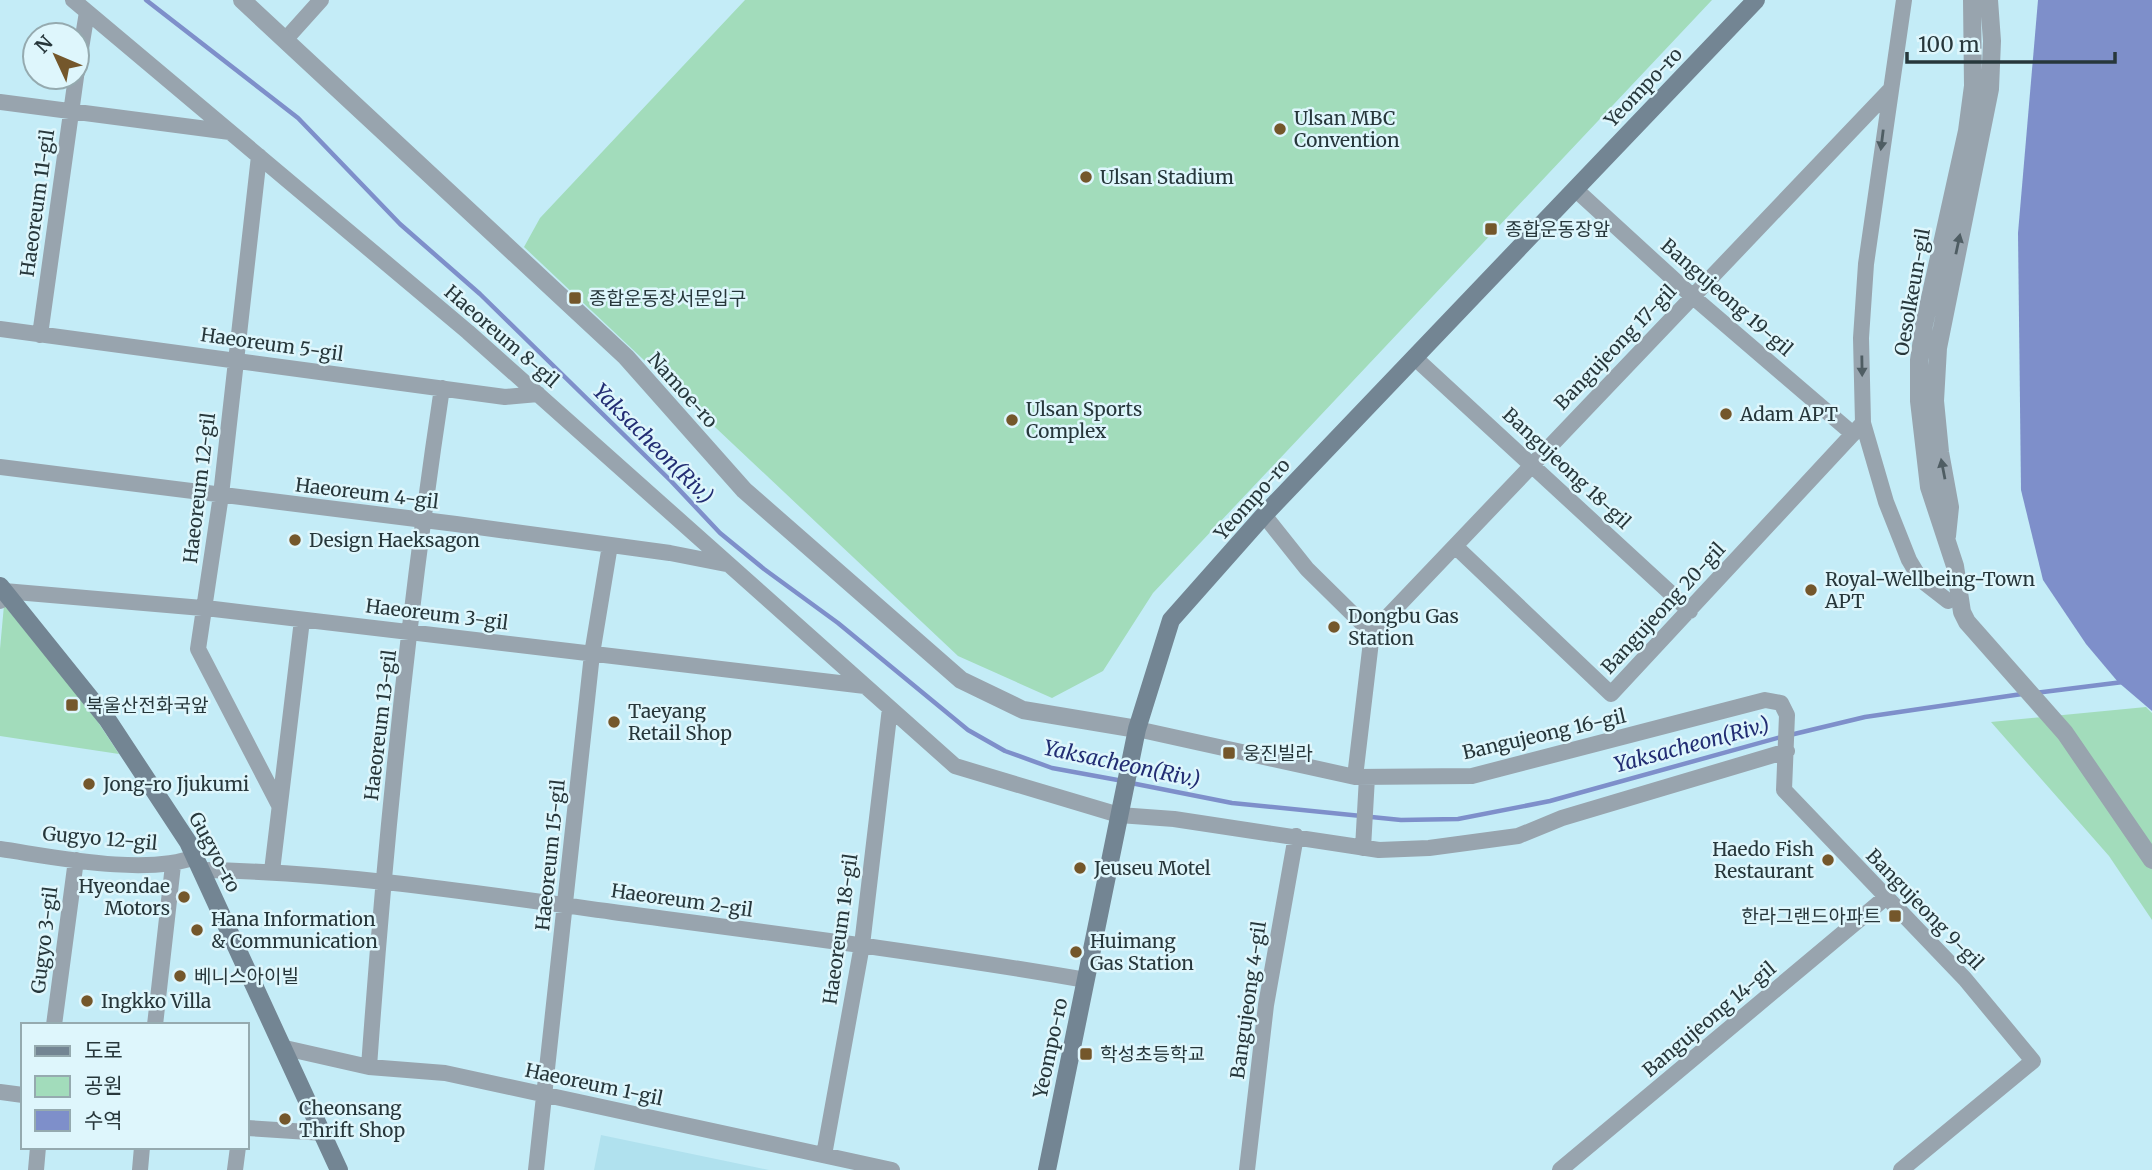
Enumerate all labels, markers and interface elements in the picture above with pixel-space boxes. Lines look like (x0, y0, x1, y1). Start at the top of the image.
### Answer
north arrow (21, 21, 91, 91)
scale bar (1907, 21, 2115, 65)
text: N (30, 30, 58, 58)
text: 100 m (1918, 31, 1980, 58)
street label: Yeompo-ro (1598, 42, 1687, 133)
place label: Ulsan MBC Convention (1294, 106, 1400, 152)
marker: Ulsan MBC Convention (1272, 121, 1288, 137)
street label: Haeoreum 11-gil (15, 128, 59, 278)
one-way arrow (1877, 129, 1888, 151)
place label: Ulsan Stadium (1100, 165, 1234, 189)
marker: Ulsan Stadium (1078, 169, 1094, 185)
place label: 종합운동장앞 (1505, 217, 1610, 241)
marker: 종합운동장앞 (1483, 221, 1499, 237)
street label: Oesolkeun-gil (1889, 226, 1935, 358)
one-way arrow (1953, 232, 1964, 254)
street label: Bangujeong 19-gil (1656, 233, 1798, 361)
street label: Bangujeong 17-gil (1549, 279, 1681, 415)
street label: Haeoreum 8-gil (440, 280, 564, 392)
place label: 종합운동장서문입구 (589, 286, 746, 310)
marker: 종합운동장서문입구 (567, 290, 583, 306)
street label: Haeoreum 5-gil (199, 322, 345, 366)
street label: Namoe-ro (643, 347, 723, 433)
one-way arrow (1856, 356, 1867, 378)
water label: Yaksacheon(Riv.) (587, 378, 719, 510)
place label: Ulsan Sports Complex (1026, 397, 1142, 443)
street label: Bangujeong 18-gil (1498, 402, 1636, 534)
place label: Adam APT (1739, 402, 1838, 426)
marker: Adam APT (1718, 406, 1734, 422)
street label: Haeoreum 12-gil (178, 411, 220, 565)
marker: Ulsan Sports Complex (1004, 412, 1020, 428)
street label: Yeompo-ro (1208, 453, 1295, 546)
one-way arrow (1937, 457, 1948, 479)
street label: Haeoreum 4-gil (294, 472, 440, 514)
place label: Design Haeksagon (309, 528, 480, 552)
marker: Design Haeksagon (287, 532, 303, 548)
street label: Bangujeong 20-gil (1596, 537, 1730, 679)
place label: Royal-Wellbeing-Town APT (1824, 567, 2035, 613)
marker: Royal-Wellbeing-Town APT (1803, 582, 1819, 598)
street label: Haeoreum 3-gil (364, 593, 510, 635)
place label: Dongbu Gas Station (1348, 604, 1459, 650)
marker: Dongbu Gas Station (1326, 619, 1342, 635)
street label: Haeoreum 13-gil (359, 648, 401, 802)
place label: 북울산전화국앞 (86, 693, 209, 717)
marker: 북울산전화국앞 (64, 697, 80, 713)
place label: Taeyang Retail Shop (628, 699, 732, 745)
street label: Bangujeong 16-gil (1460, 703, 1628, 764)
water label: Yaksacheon(Riv.) (1611, 711, 1773, 778)
marker: Taeyang Retail Shop (606, 714, 622, 730)
water label: Yaksacheon(Riv.) (1041, 734, 1203, 793)
place label: 웅진빌라 (1243, 741, 1313, 765)
marker: 웅진빌라 (1221, 745, 1237, 761)
place label: Jong-ro Jjukumi (102, 772, 249, 796)
marker: Jong-ro Jjukumi (81, 776, 97, 792)
street label: Haeoreum 15-gil (530, 778, 570, 932)
street label: Gugyo-ro (184, 808, 246, 896)
street label: Gugyo 12-gil (41, 821, 159, 855)
place label: Haedo Fish Restaurant (1712, 837, 1815, 883)
street label: Bangujeong 9-gil (1861, 843, 1989, 975)
street label: Haeoreum 18-gil (818, 852, 862, 1006)
marker: Haedo Fish Restaurant (1820, 852, 1836, 868)
place label: Jeuseu Motel (1093, 856, 1211, 880)
marker: Jeuseu Motel (1072, 860, 1088, 876)
place label: Hyeondae Motors (79, 874, 170, 920)
street label: Haeoreum 2-gil (609, 878, 755, 922)
street label: Gugyo 3-gil (26, 885, 62, 995)
marker: Hyeondae Motors (176, 889, 192, 905)
place label: 한라그랜드아파트 (1741, 904, 1881, 928)
place label: Hana Information & Communication (211, 907, 378, 953)
marker: 한라그랜드아파트 (1887, 908, 1903, 924)
street label: Bangujeong 4-gil (1225, 919, 1271, 1080)
marker: Hana Information & Communication (189, 922, 205, 938)
place label: Huimang Gas Station (1090, 929, 1194, 975)
marker: Huimang Gas Station (1068, 944, 1084, 960)
street label: Bangujeong 14-gil (1637, 956, 1781, 1082)
place label: 베니스아이빌 (194, 964, 299, 988)
marker: 베니스아이빌 (172, 968, 188, 984)
place label: Ingkko Villa (101, 989, 211, 1013)
marker: Ingkko Villa (79, 993, 95, 1009)
street label: Yeompo-ro (1027, 996, 1072, 1101)
legend (21, 1023, 248, 1149)
text: 도로 (84, 1037, 123, 1064)
place label: 학성초등학교 (1100, 1042, 1205, 1066)
marker: 학성초등학교 (1078, 1046, 1094, 1062)
street label: Haeoreum 1-gil (523, 1058, 665, 1110)
text: 공원 (84, 1072, 123, 1099)
place label: Cheonsang Thrift Shop (299, 1096, 405, 1142)
text: 수역 (84, 1107, 123, 1134)
marker: Cheonsang Thrift Shop (277, 1111, 293, 1127)

